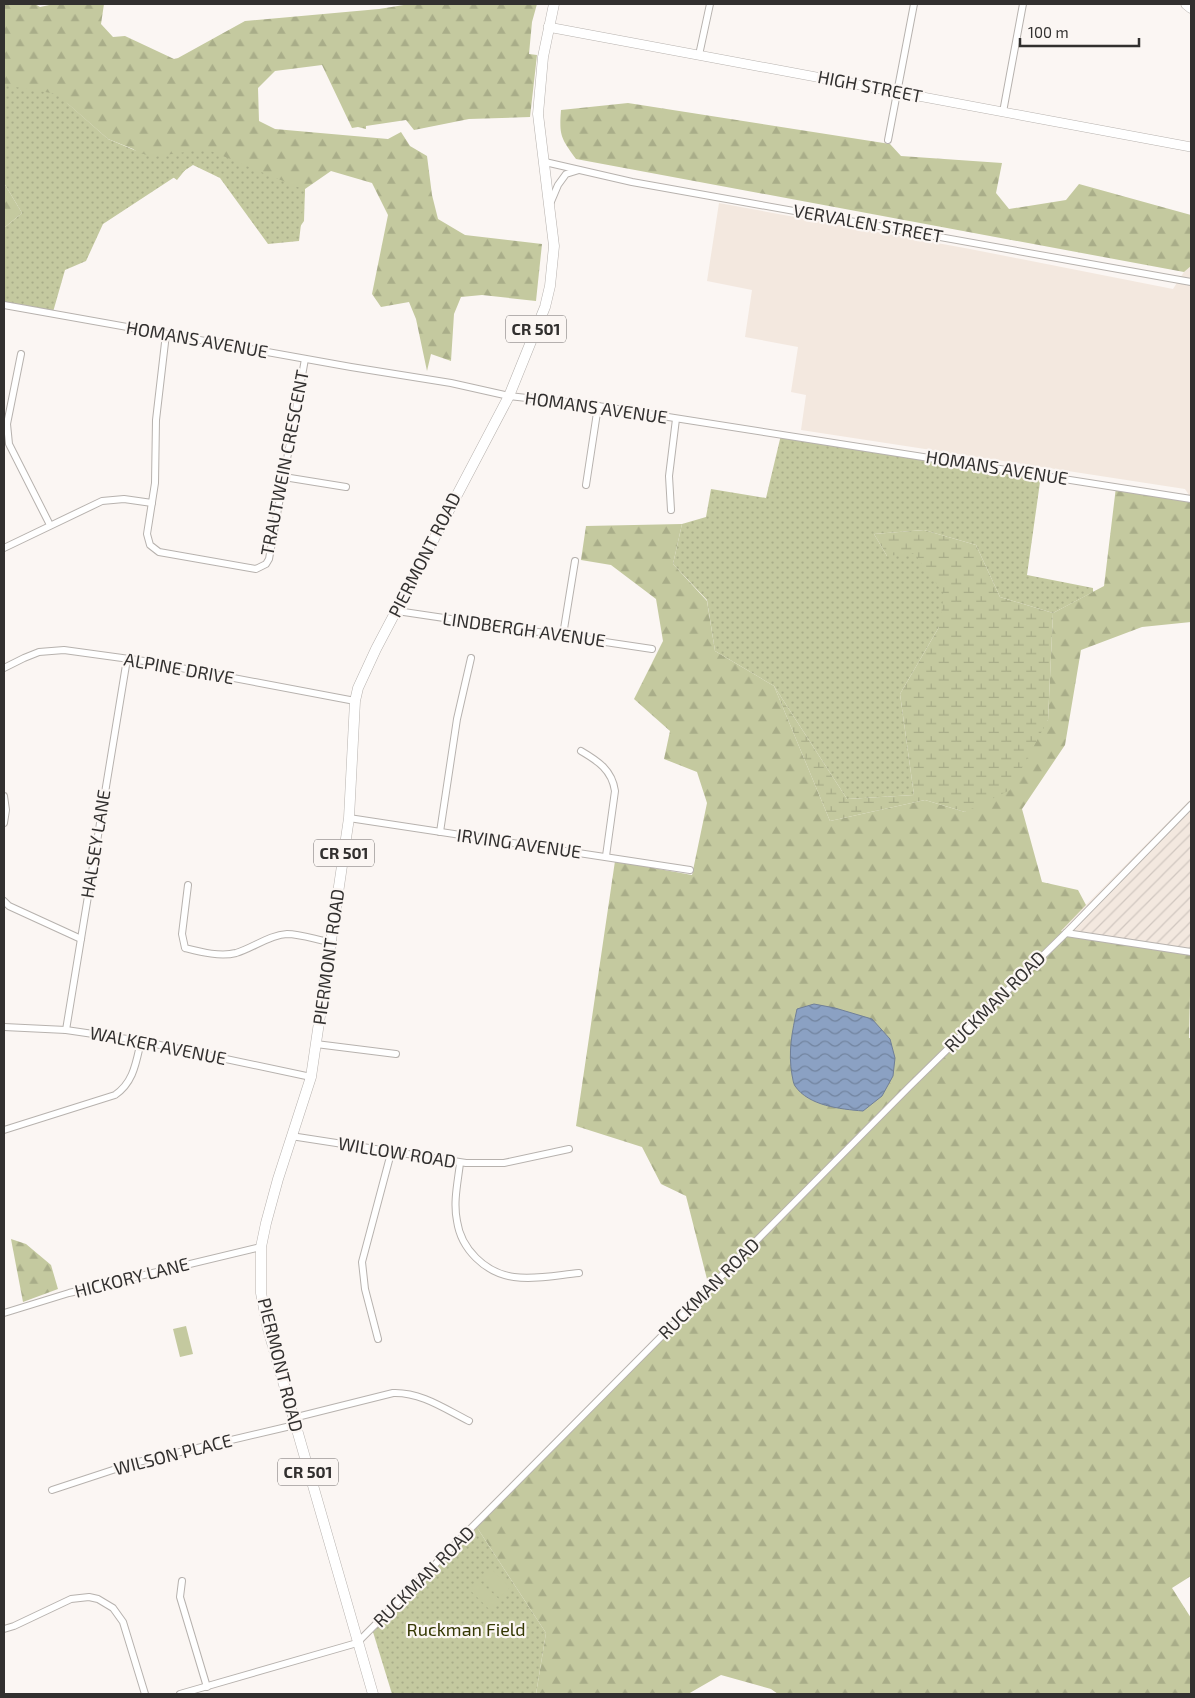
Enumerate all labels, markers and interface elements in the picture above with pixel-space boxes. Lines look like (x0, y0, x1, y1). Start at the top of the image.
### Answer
scale bar (1020, 15, 1139, 47)
text: 100 m (1028, 23, 1069, 41)
street label: HIGH STREET (816, 65, 925, 107)
street label: VERVALEN STREET (791, 199, 945, 247)
street label: HOMANS AVENUE (124, 316, 270, 362)
road number: CR 501 (506, 316, 566, 342)
street label: TRAUTWEIN CRESCENT (255, 368, 313, 558)
street label: HOMANS AVENUE (523, 386, 669, 428)
street label: HOMANS AVENUE (924, 445, 1070, 489)
street label: PIERMONT ROAD (383, 488, 465, 621)
street label: LINDBERGH AVENUE (441, 607, 607, 651)
street label: ALPINE DRIVE (122, 648, 236, 689)
street label: HALSEY LANE (76, 788, 114, 900)
street label: IRVING AVENUE (456, 823, 583, 863)
road number: CR 501 (314, 840, 374, 866)
street label: PIERMONT ROAD (308, 887, 348, 1026)
street label: RUCKMAN ROAD (939, 946, 1049, 1056)
street label: WALKER AVENUE (88, 1021, 228, 1069)
street label: WILLOW ROAD (337, 1132, 458, 1172)
street label: RUCKMAN ROAD (653, 1233, 763, 1343)
street label: HICKORY LANE (72, 1252, 191, 1302)
street label: PIERMONT ROAD (254, 1295, 308, 1434)
street label: WILSON PLACE (111, 1429, 234, 1479)
road number: CR 501 (278, 1458, 338, 1485)
street label: RUCKMAN ROAD (368, 1521, 478, 1631)
park label: Ruckman Field (407, 1618, 525, 1640)

